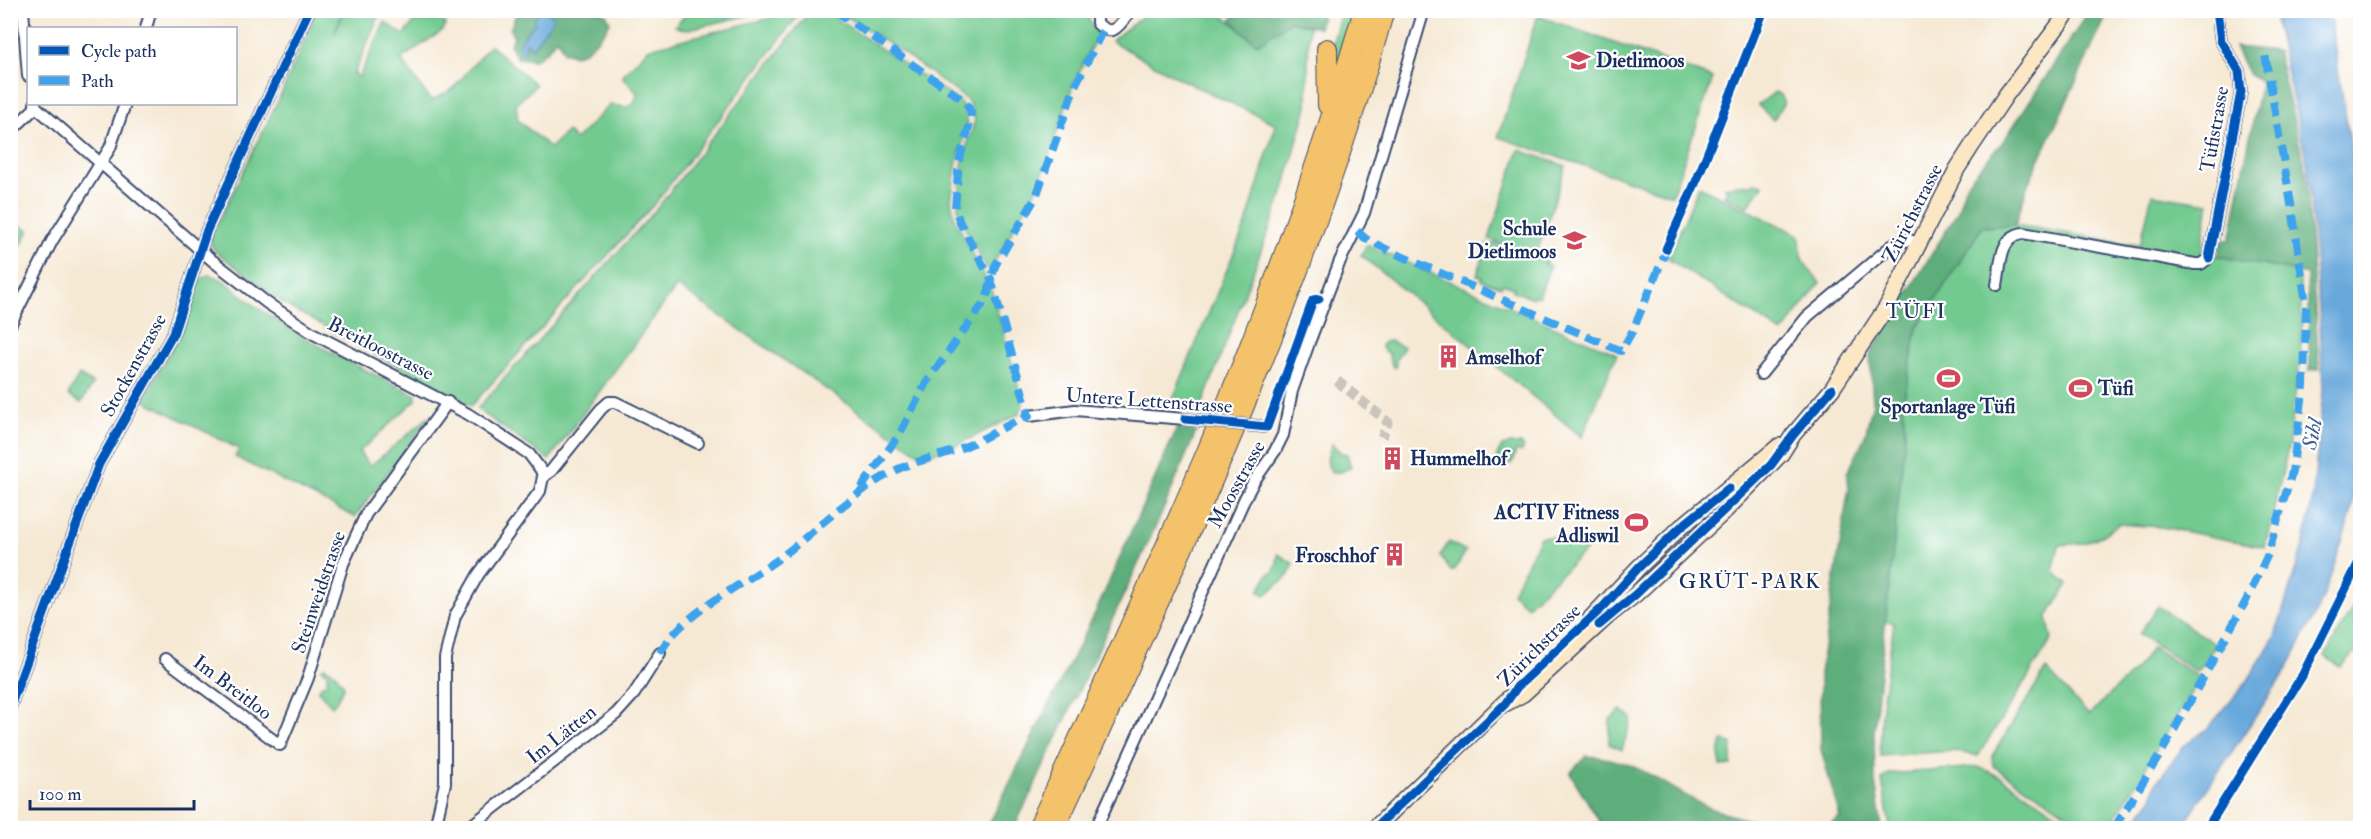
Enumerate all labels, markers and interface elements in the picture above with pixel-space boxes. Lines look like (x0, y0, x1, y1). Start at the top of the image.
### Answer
legend (27, 27, 237, 105)
text: Cycle path (81, 40, 157, 63)
school or university icon: Dietlimoos (1565, 47, 1591, 73)
place label: Dietlimoos (1596, 48, 1685, 73)
text: Path (81, 70, 114, 93)
street label: Tüfistrasse (2195, 84, 2234, 174)
street label: Zürichstrasse (1877, 160, 1948, 267)
place label: Schule Dietlimoos (1468, 216, 1557, 264)
school or university icon: Schule Dietlimoos (1561, 227, 1587, 253)
district label: TÜFI (1886, 298, 1946, 325)
street label: Stockenstrasse (95, 309, 172, 421)
street label: Breitloostrasse (324, 311, 438, 386)
building icon: Amselhof (1435, 344, 1461, 370)
place label: Amselhof (1465, 345, 1545, 370)
sports icon: Sportanlage Tüfi (1935, 366, 1961, 392)
sports icon: Tüfi (2067, 375, 2093, 401)
place label: Tüfi (2097, 376, 2134, 401)
street label: Untere Lettenstrasse (1065, 382, 1233, 419)
place label: Sportanlage Tüfi (1881, 394, 2015, 420)
water label: Sihl (2296, 414, 2329, 453)
street label: Moosstrasse (1202, 436, 1271, 532)
building icon: Hummelhof (1379, 445, 1405, 471)
place label: Hummelhof (1410, 446, 1511, 471)
place label: ACTIV Fitness Adliswil (1493, 500, 1620, 548)
sports icon: ACTIV Fitness Adliswil (1624, 510, 1650, 536)
street label: Steinweidstrasse (286, 528, 351, 657)
building icon: Froschhof (1381, 542, 1407, 568)
place label: Froschhof (1295, 543, 1380, 568)
district label: GRÜT-PARK (1679, 568, 1821, 595)
street label: Zürichstrasse (1492, 598, 1586, 692)
street label: Im Breitloo (188, 650, 277, 725)
street label: Im Lätten (521, 699, 601, 770)
scale bar (30, 773, 194, 811)
text: 100 m (39, 783, 82, 806)

